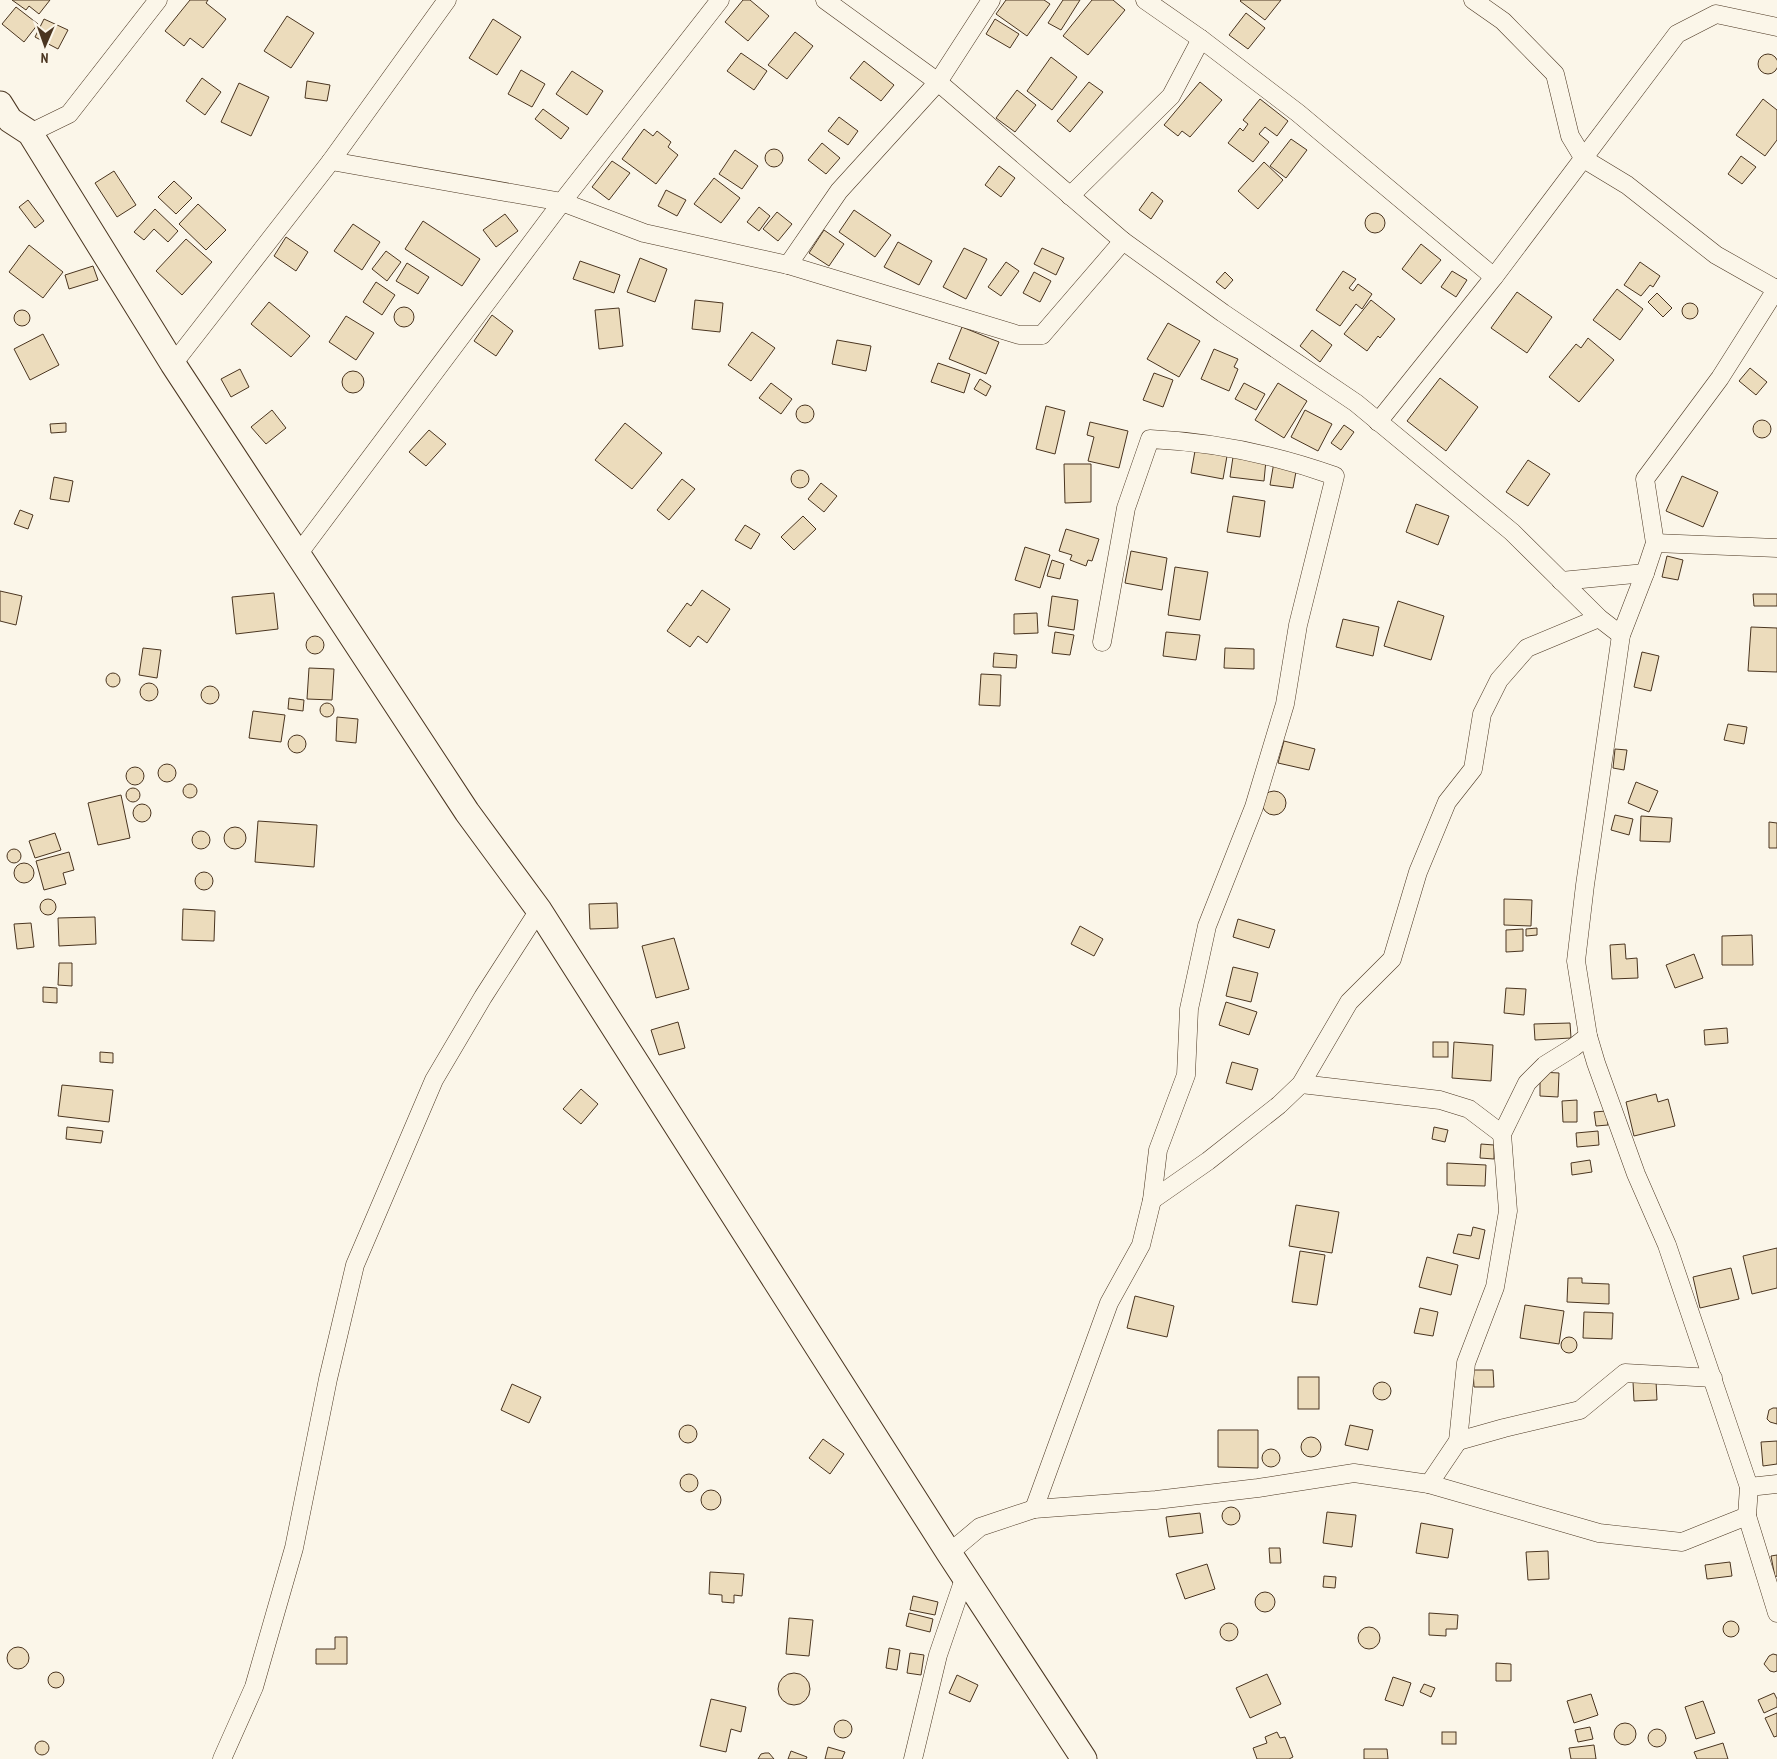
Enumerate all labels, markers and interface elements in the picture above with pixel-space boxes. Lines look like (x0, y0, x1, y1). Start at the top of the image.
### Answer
north arrow (20, 20, 70, 70)
text: N (40, 49, 49, 67)

